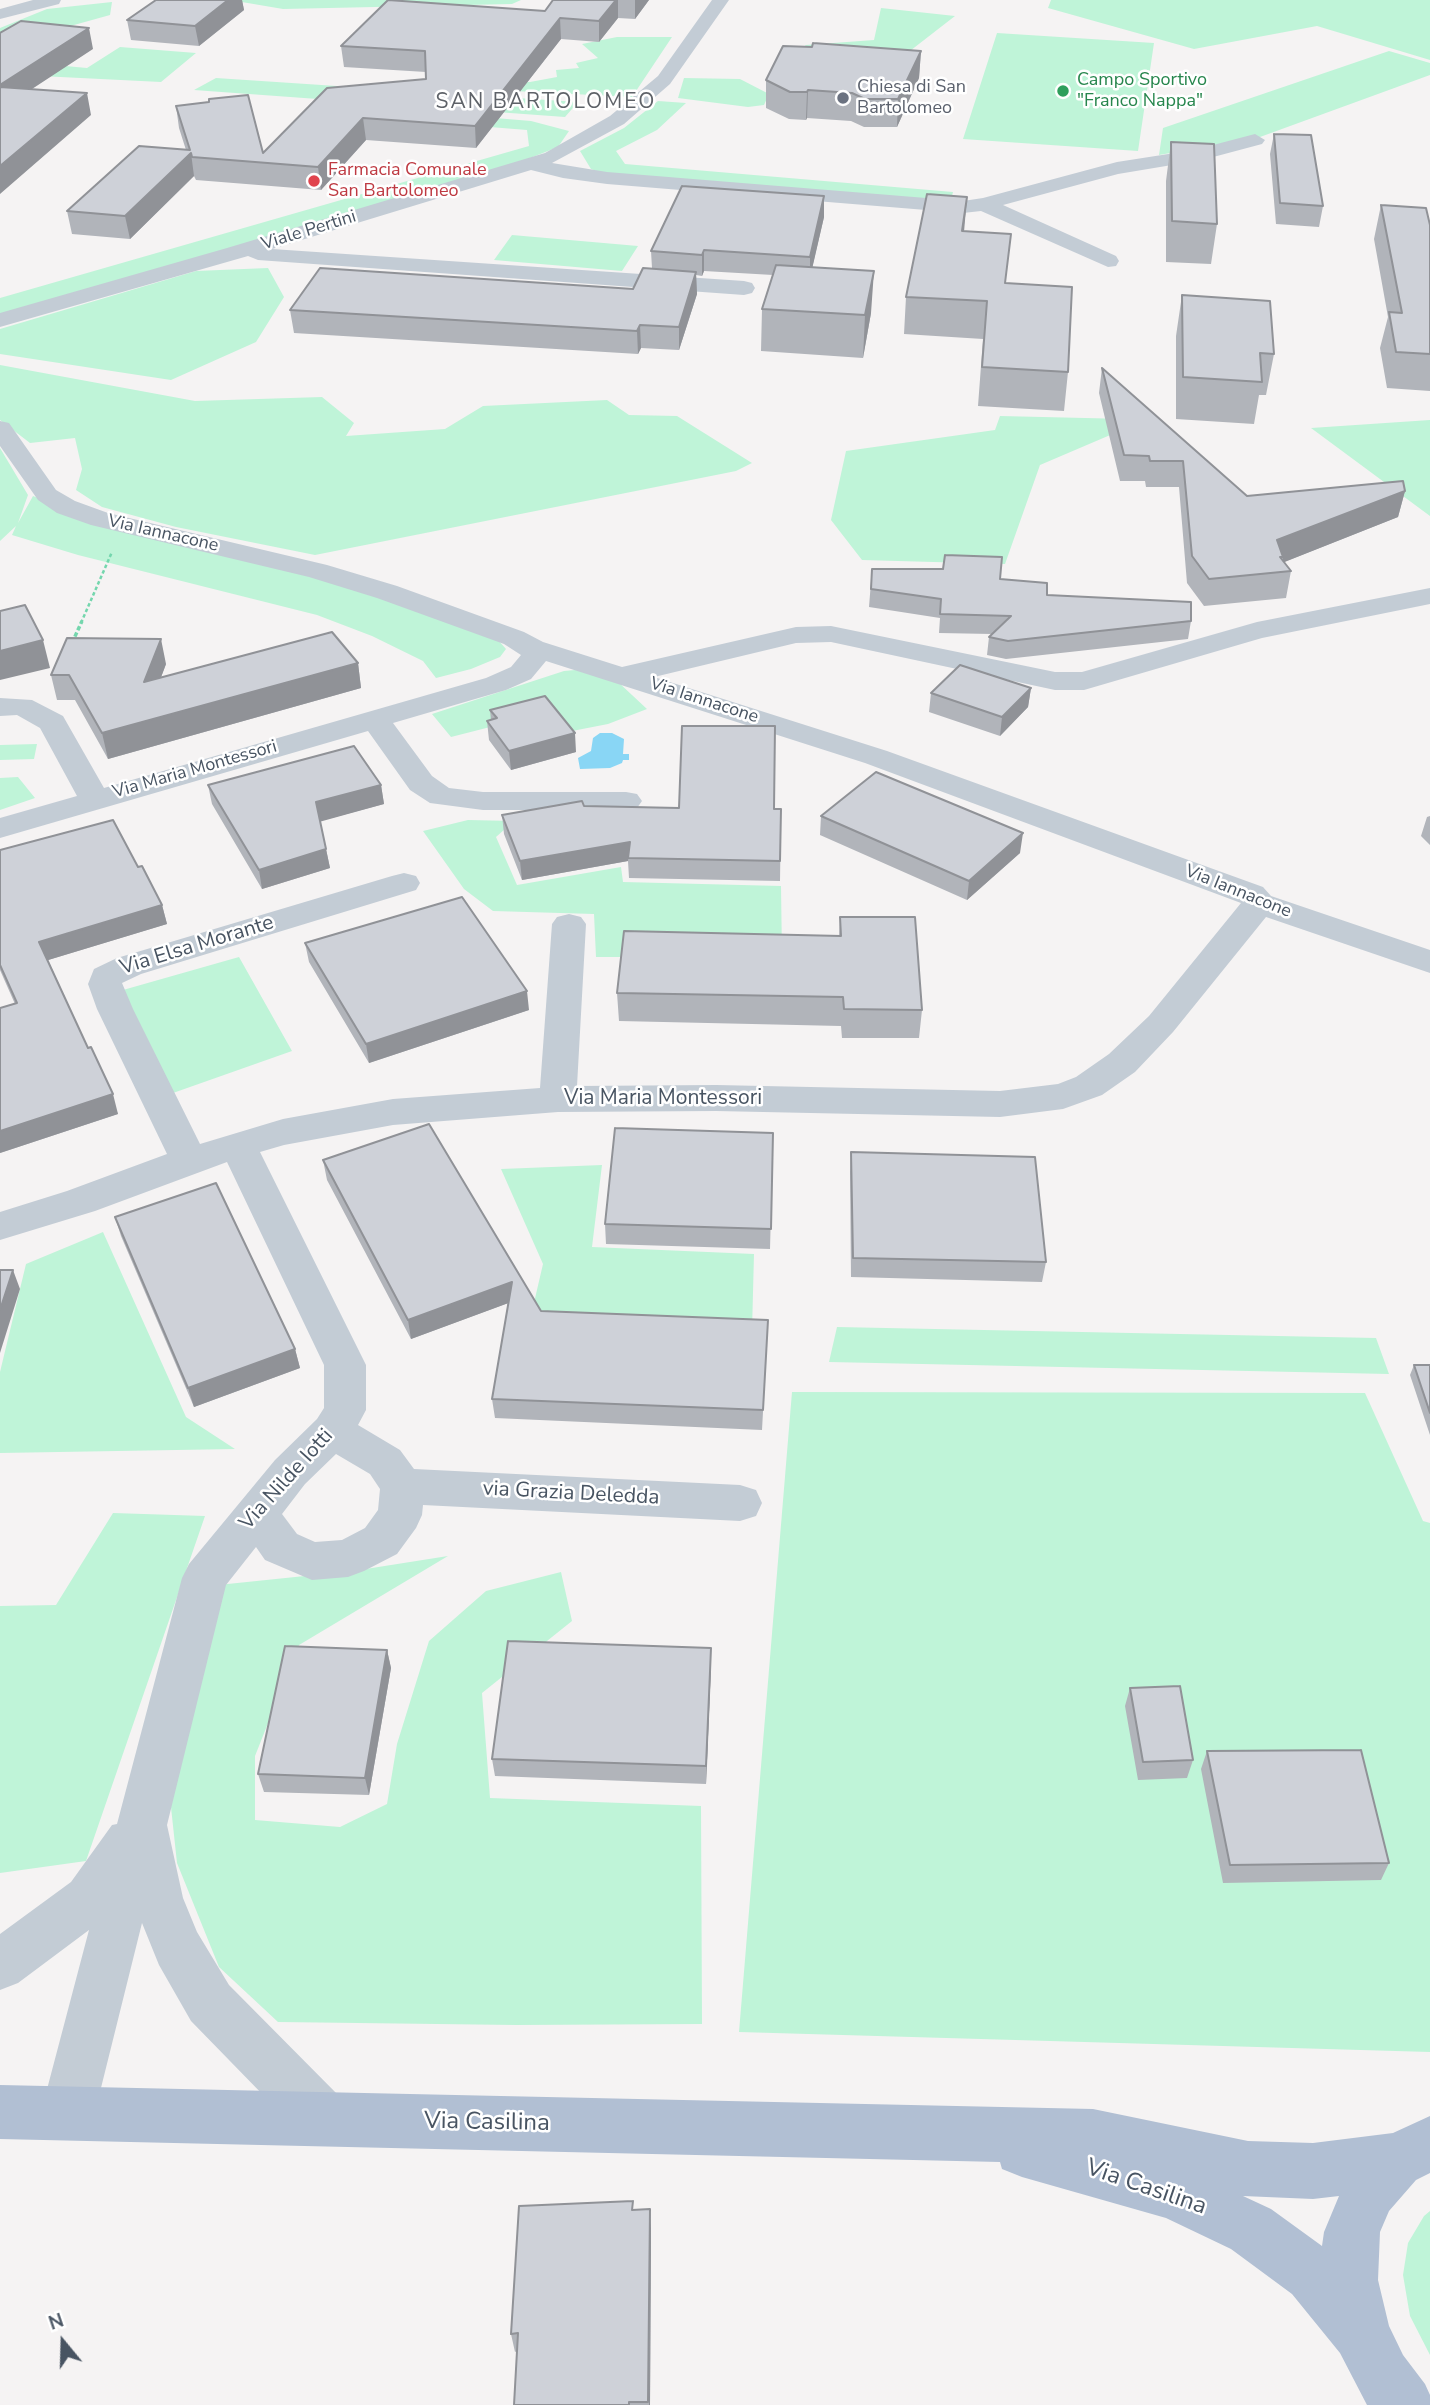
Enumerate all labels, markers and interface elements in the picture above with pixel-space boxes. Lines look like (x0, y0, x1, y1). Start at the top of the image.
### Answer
place label: Campo Sportivo "Franco Nappa" (1077, 70, 1207, 112)
place label: Chiesa di San Bartolomeo (857, 77, 966, 119)
marker: Campo Sportivo "Franco Nappa" (1055, 83, 1071, 99)
district label: SAN BARTOLOMEO (437, 90, 655, 116)
marker: Chiesa di San Bartolomeo (835, 90, 851, 106)
place label: Farmacia Comunale San Bartolomeo (328, 160, 487, 202)
marker: Farmacia Comunale San Bartolomeo (306, 173, 322, 189)
street label: Viale Pertini (259, 206, 359, 256)
street label: Via Iannacone (106, 511, 220, 557)
street label: Via Iannacone (647, 673, 761, 729)
street label: Via Maria Montessori (110, 736, 280, 804)
street label: Via Iannacone (1182, 861, 1294, 923)
street label: Via Elsa Morante (117, 911, 277, 981)
street label: Via Maria Montessori (564, 1086, 762, 1112)
street label: Via Nilde Iotti (235, 1424, 339, 1536)
street label: via Grazia Deledda (482, 1477, 660, 1511)
street label: Via Casilina (424, 2108, 550, 2138)
street label: Via Casilina (1082, 2154, 1210, 2222)
north arrow (28, 2307, 98, 2377)
text: N (45, 2308, 67, 2337)

